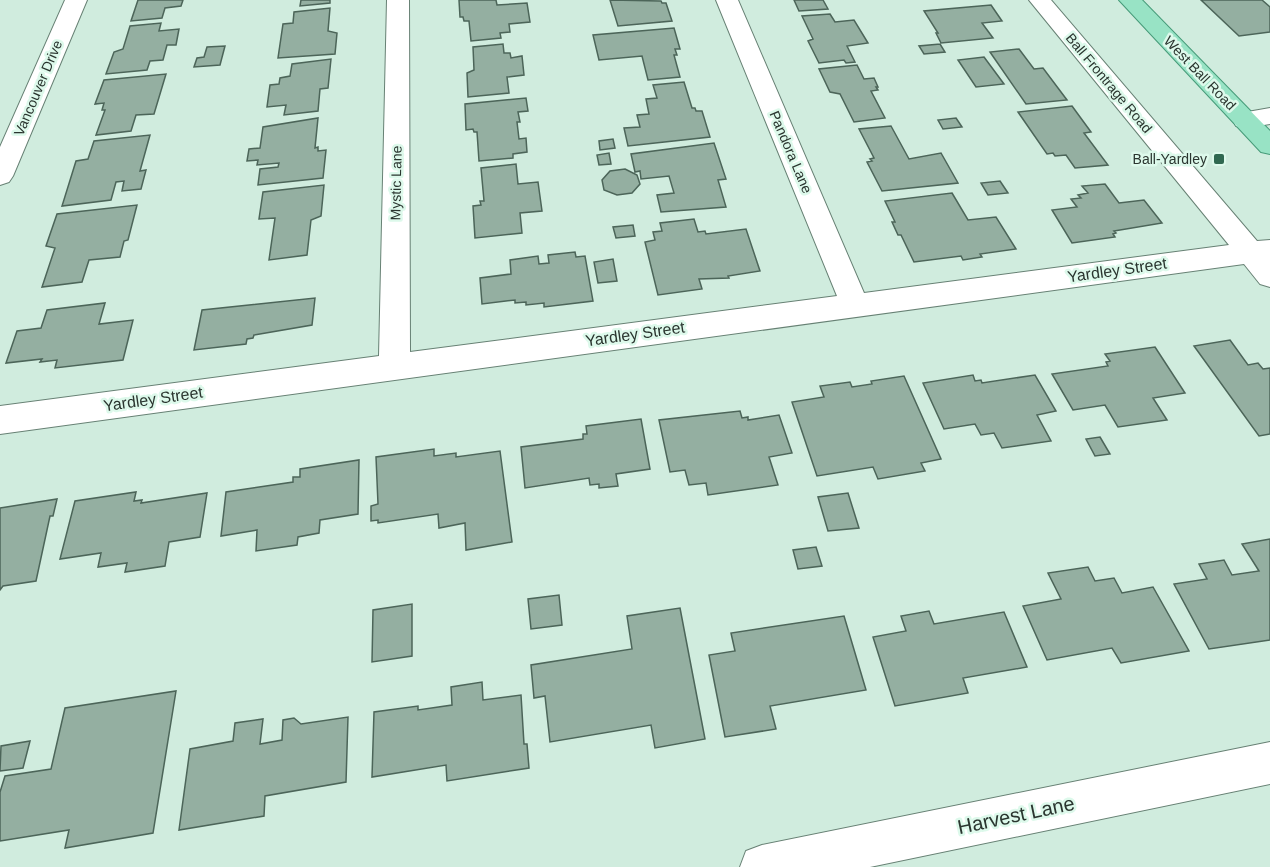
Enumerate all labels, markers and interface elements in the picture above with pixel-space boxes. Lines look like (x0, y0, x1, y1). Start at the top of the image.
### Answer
street label: Ball Frontrage Road (1063, 30, 1155, 136)
street label: West Ball Road (1161, 33, 1239, 113)
street label: Vancouver Drive (11, 38, 65, 138)
street label: Pandora Lane (766, 108, 816, 196)
street label: Mystic Lane (387, 145, 405, 220)
place label: Ball-Yardley (1133, 151, 1207, 167)
marker: Ball-Yardley (1212, 152, 1226, 166)
street label: Yardley Street (1066, 255, 1168, 285)
street label: Yardley Street (584, 319, 686, 349)
street label: Yardley Street (102, 384, 204, 414)
street label: Harvest Lane (956, 792, 1076, 838)

